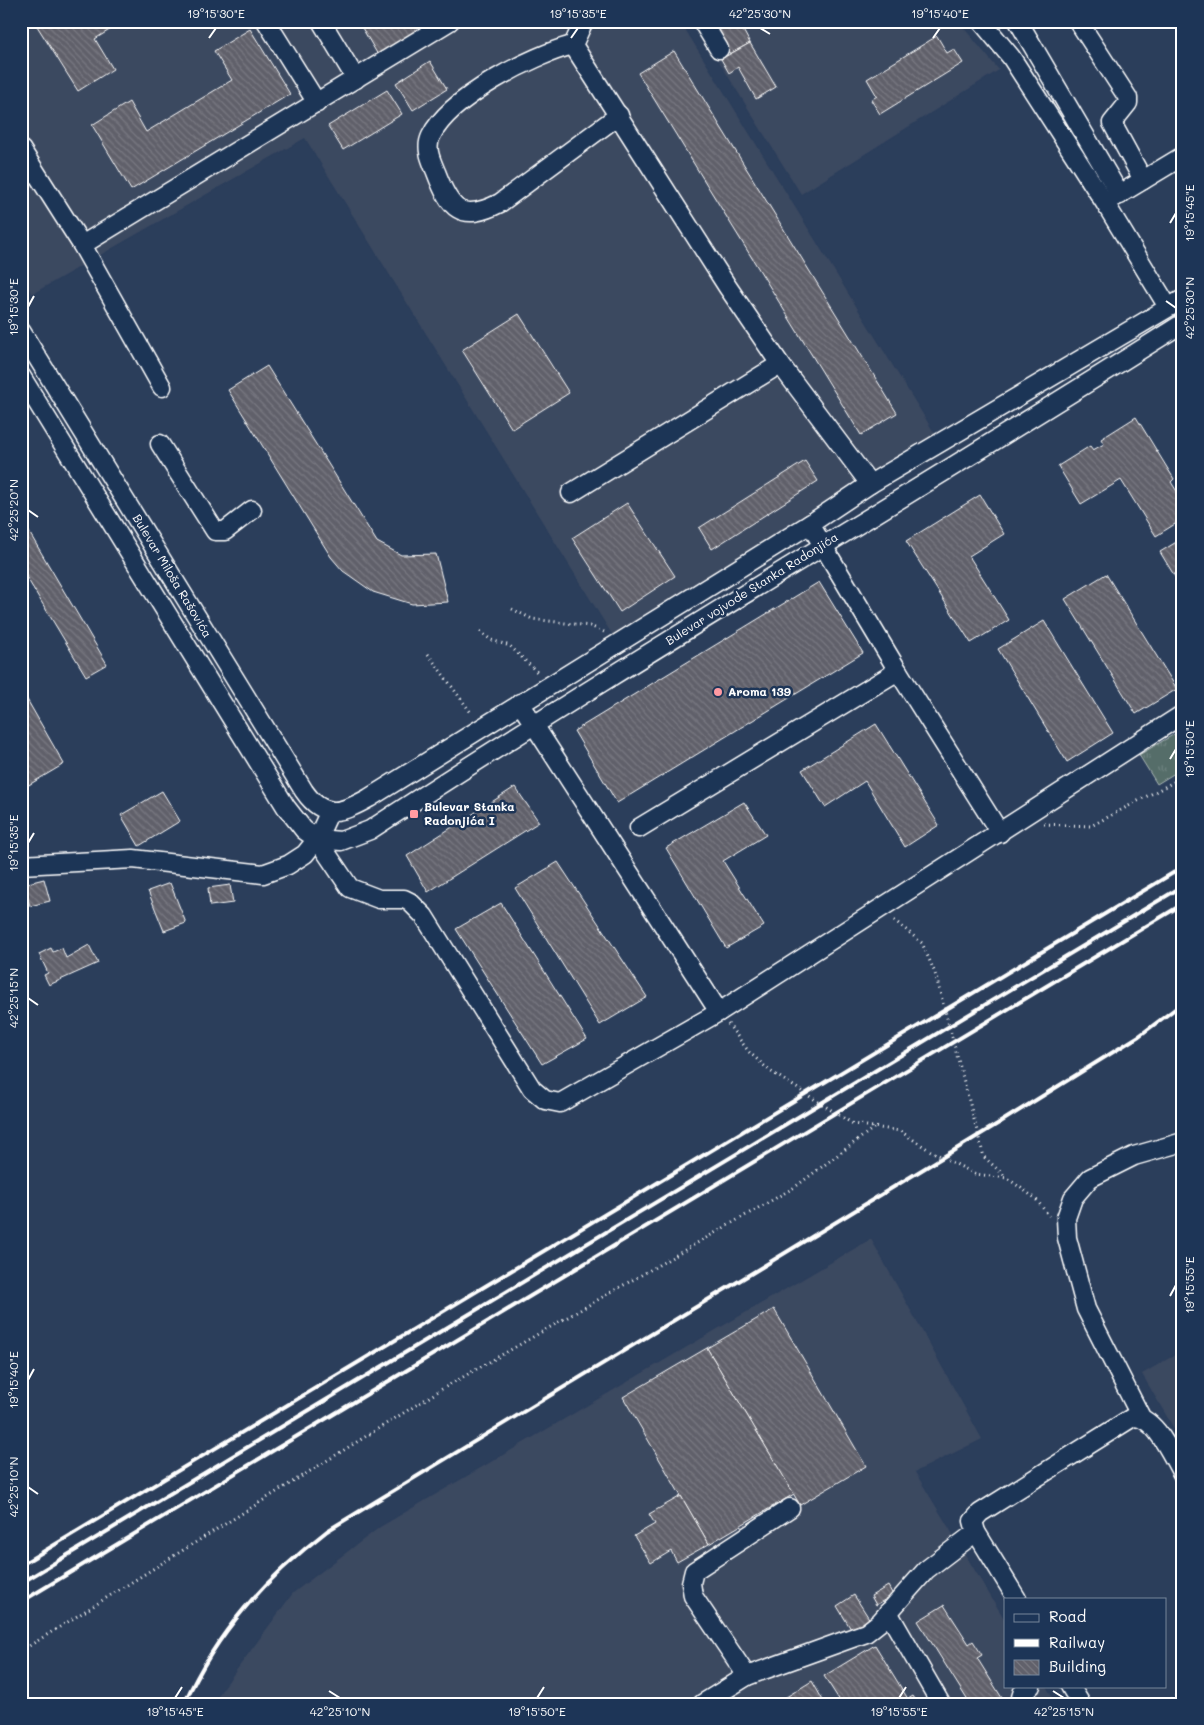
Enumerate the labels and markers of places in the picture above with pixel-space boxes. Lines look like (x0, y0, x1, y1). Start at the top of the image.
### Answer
place label: Aroma 139 (728, 683, 791, 699)
marker: Aroma 139 (712, 686, 724, 698)
place label: Bulevar Stanka Radonjića I (424, 798, 515, 828)
marker: Bulevar Stanka Radonjića I (408, 808, 420, 820)

